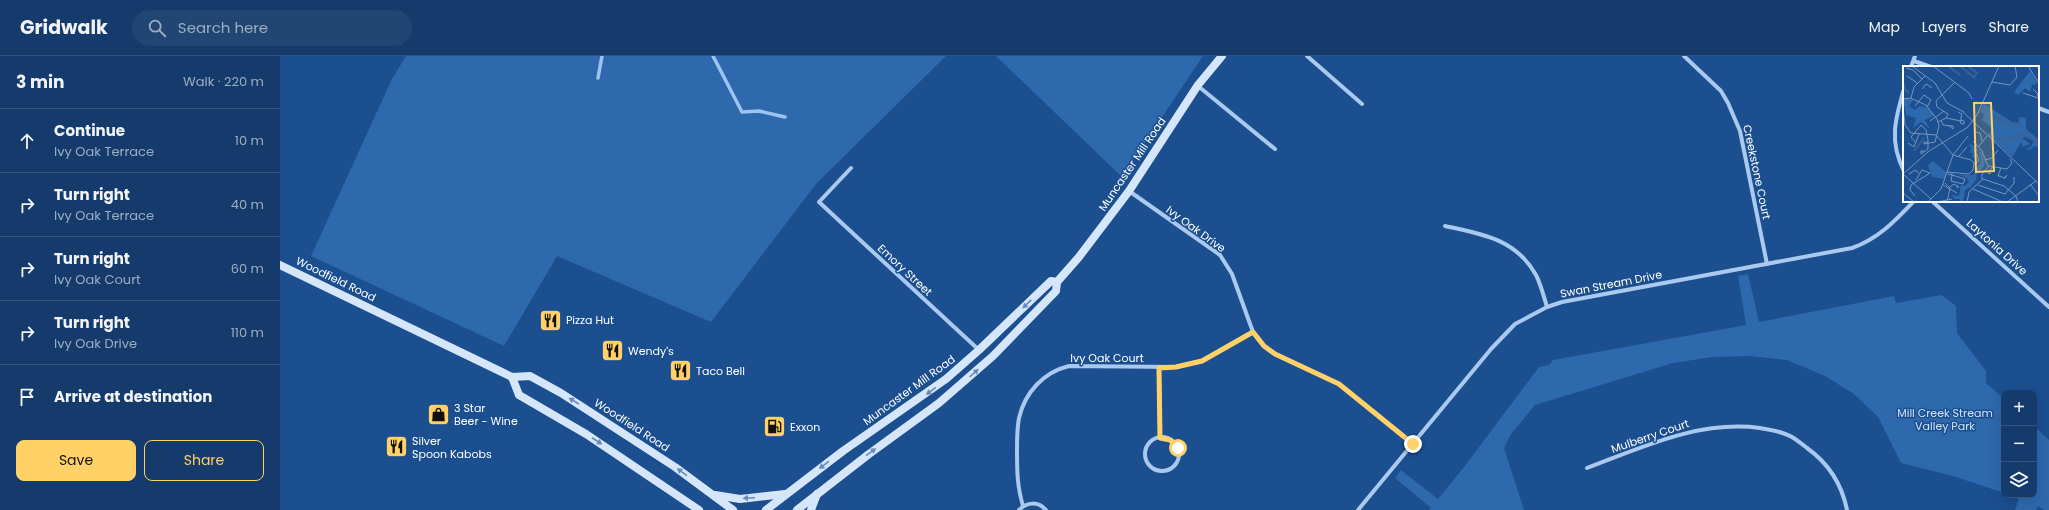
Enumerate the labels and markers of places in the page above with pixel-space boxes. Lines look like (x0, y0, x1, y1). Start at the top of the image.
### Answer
restaurant icon: Pizza Hut (538, 307, 564, 333)
place label: Pizza Hut (566, 312, 614, 328)
restaurant icon: Wendy's (600, 338, 626, 364)
place label: Wendy's (628, 343, 674, 359)
restaurant icon: Taco Bell (668, 358, 694, 384)
place label: Taco Bell (696, 363, 745, 379)
place label: 3 Star Beer - Wine (454, 400, 518, 429)
shop icon: 3 Star Beer - Wine (426, 401, 452, 427)
fuel station icon: Exxon (762, 414, 788, 440)
place label: Exxon (790, 419, 820, 435)
place label: Silver Spoon Kabobs (412, 433, 492, 462)
restaurant icon: Silver Spoon Kabobs (384, 434, 410, 460)

